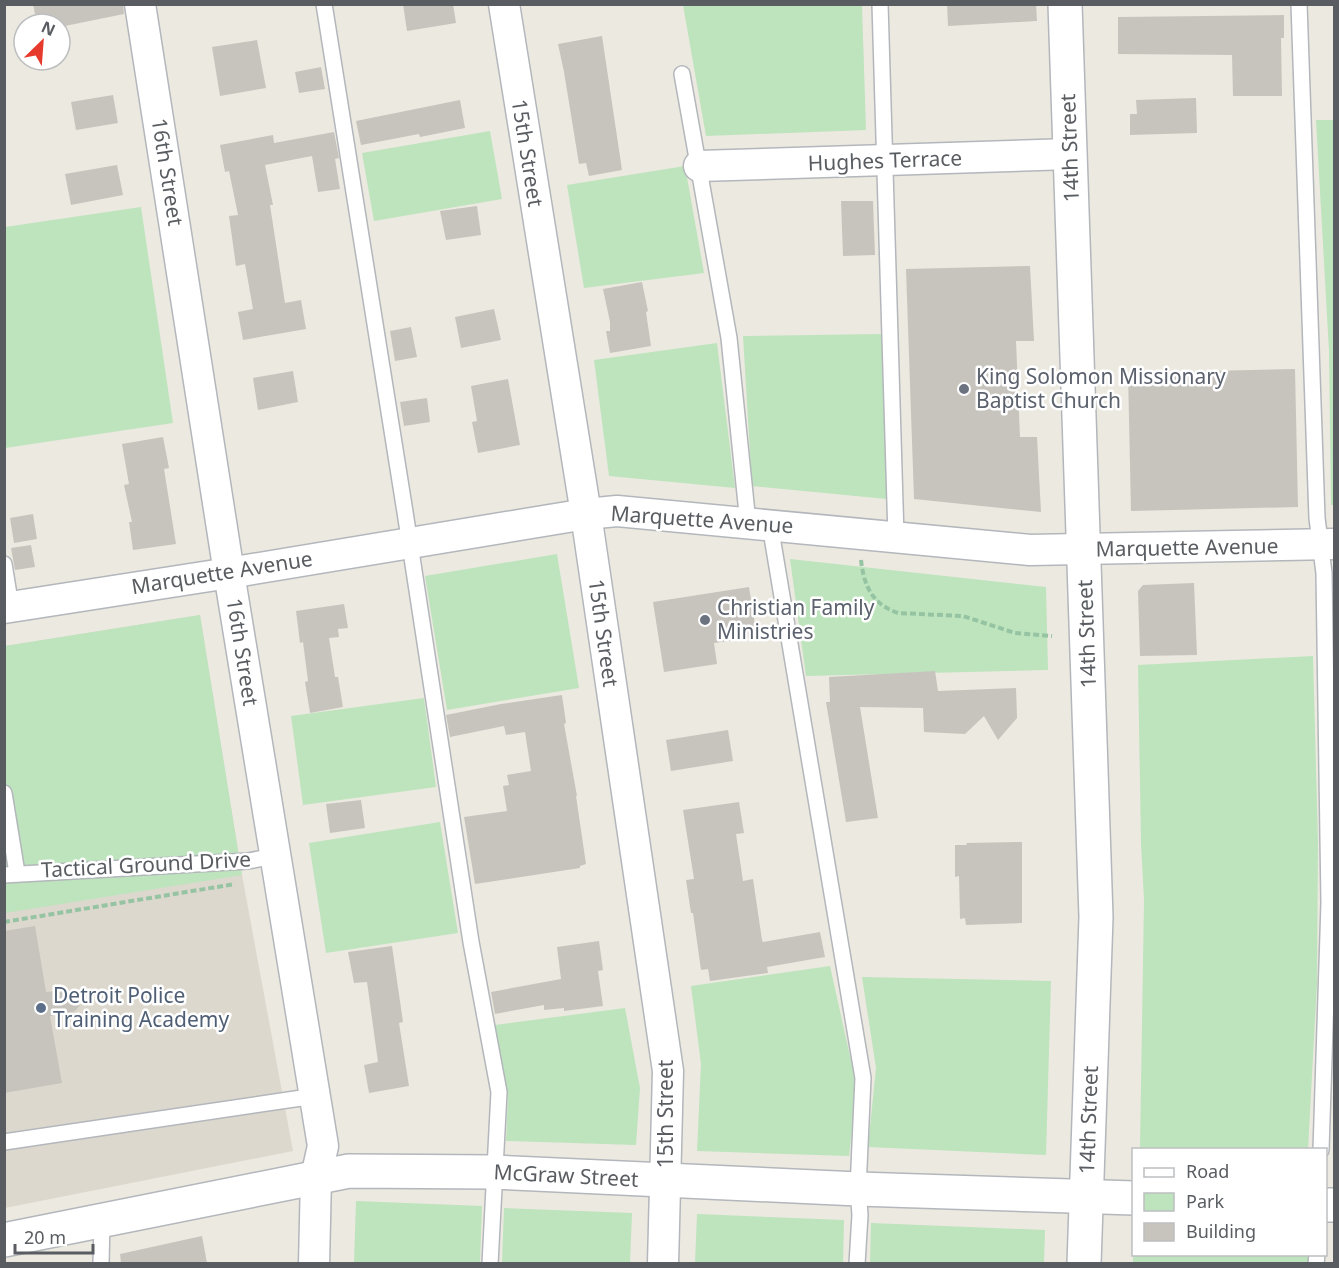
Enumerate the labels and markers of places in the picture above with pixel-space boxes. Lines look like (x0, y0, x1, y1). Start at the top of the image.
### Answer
place label: King Solomon Missionary Baptist Church (976, 362, 1226, 414)
marker: King Solomon Missionary Baptist Church (957, 382, 971, 396)
place label: Christian Family Ministries (717, 593, 875, 645)
marker: Christian Family Ministries (698, 613, 712, 627)
place label: Detroit Police Training Academy (53, 981, 230, 1033)
marker: Detroit Police Training Academy (34, 1001, 48, 1015)

